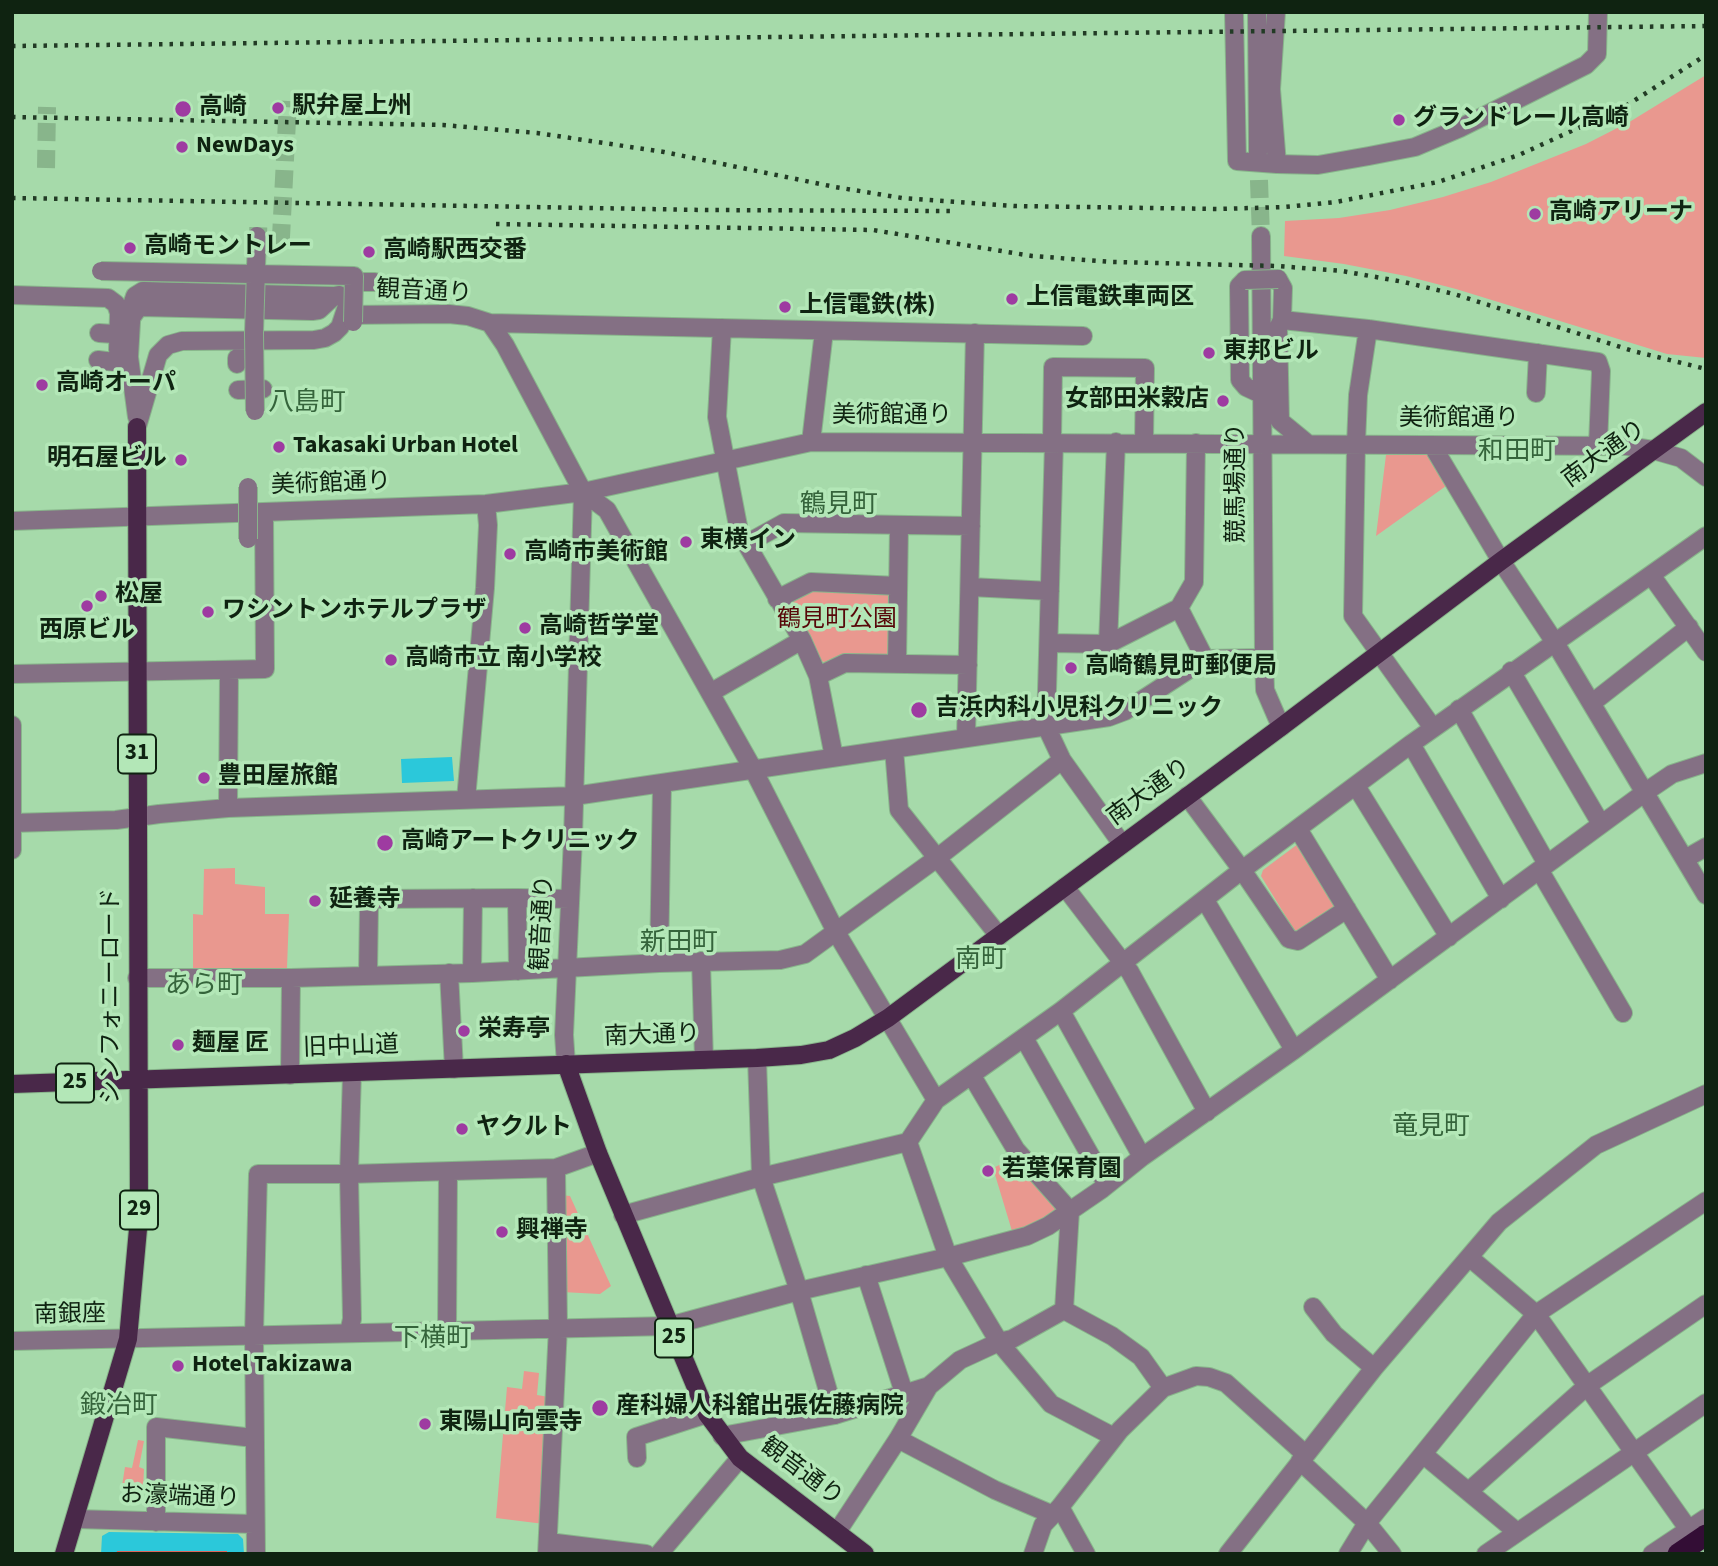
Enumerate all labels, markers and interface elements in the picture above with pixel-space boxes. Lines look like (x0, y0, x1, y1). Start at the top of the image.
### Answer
place label: 駅弁屋上州 (292, 94, 412, 122)
place label: 高崎 (199, 95, 247, 123)
marker: 高崎 (173, 99, 193, 119)
marker: 駅弁屋上州 (270, 100, 286, 116)
place label: グランドレール高崎 (1413, 106, 1629, 134)
marker: グランドレール高崎 (1391, 112, 1407, 128)
place label: NewDays (196, 133, 294, 161)
marker: NewDays (174, 139, 190, 155)
place label: 高崎アリーナ (1549, 200, 1693, 228)
marker: 高崎アリーナ (1527, 206, 1543, 222)
place label: 高崎モントレー (144, 234, 312, 262)
place label: 高崎駅西交番 (383, 238, 527, 266)
marker: 高崎モントレー (122, 240, 138, 256)
marker: 高崎駅西交番 (361, 244, 377, 260)
street label: 観音通り (375, 276, 473, 310)
place label: 上信電鉄車両区 (1026, 285, 1194, 313)
marker: 上信電鉄車両区 (1004, 291, 1020, 307)
place label: 上信電鉄(株) (799, 293, 936, 321)
marker: 上信電鉄(株) (777, 299, 793, 315)
place label: 東邦ビル (1223, 339, 1319, 367)
marker: 東邦ビル (1201, 345, 1217, 361)
place label: 高崎オーパ (56, 371, 176, 399)
marker: 高崎オーパ (34, 377, 50, 393)
place label: 女部田米穀店 (1065, 387, 1209, 415)
district label: 八島町 (268, 388, 346, 420)
marker: 女部田米穀店 (1215, 393, 1231, 409)
street label: 美術館通り (832, 403, 952, 431)
street label: 美術館通り (1399, 406, 1519, 434)
street label: 南大通り (1558, 415, 1652, 495)
street label: 競馬場通り (1224, 423, 1252, 543)
place label: Takasaki Urban Hotel (293, 433, 518, 461)
district label: 和田町 (1478, 437, 1556, 469)
marker: Takasaki Urban Hotel (271, 439, 287, 455)
place label: 明石屋ビル (47, 446, 167, 474)
marker: 明石屋ビル (173, 452, 189, 468)
street label: 美術館通り (271, 469, 391, 501)
district label: 鶴見町 (800, 490, 878, 522)
place label: 東横イン (700, 528, 796, 556)
marker: 東横イン (678, 534, 694, 550)
place label: 高崎市美術館 (524, 540, 668, 568)
marker: 高崎市美術館 (502, 546, 518, 562)
place label: 松屋 (115, 582, 163, 610)
marker: 松屋 (93, 588, 109, 604)
marker: 西原ビル (79, 598, 95, 614)
place label: ワシントンホテルプラザ (222, 598, 486, 626)
marker: ワシントンホテルプラザ (200, 604, 216, 620)
park label: 鶴見町公園 (777, 607, 897, 635)
place label: 高崎哲学堂 (539, 614, 659, 642)
place label: 西原ビル (39, 618, 135, 646)
marker: 高崎哲学堂 (517, 620, 533, 636)
place label: 高崎市立 南小学校 (405, 646, 602, 674)
marker: 高崎市立 南小学校 (383, 652, 399, 668)
place label: 高崎鶴見町郵便局 (1085, 654, 1277, 682)
marker: 高崎鶴見町郵便局 (1063, 660, 1079, 676)
place label: 吉浜内科小児科クリニック (935, 696, 1223, 724)
marker: 吉浜内科小児科クリニック (909, 700, 929, 720)
road number: 31 (118, 734, 156, 774)
street label: 南大通り (1103, 753, 1197, 833)
place label: 豊田屋旅館 (218, 764, 338, 792)
marker: 豊田屋旅館 (196, 770, 212, 786)
place label: 高崎アートクリニック (401, 829, 640, 857)
marker: 高崎アートクリニック (375, 833, 395, 853)
street label: 観音通り (527, 874, 561, 972)
place label: 延養寺 (329, 887, 401, 915)
street label: シンフォニーロード (99, 888, 127, 1104)
marker: 延養寺 (307, 893, 323, 909)
district label: 新田町 (640, 928, 718, 960)
district label: 南町 (955, 945, 1007, 977)
district label: あら町 (165, 971, 243, 1003)
place label: 栄寿亭 (478, 1017, 550, 1045)
street label: 南大通り (604, 1021, 700, 1053)
marker: 栄寿亭 (456, 1023, 472, 1039)
place label: 麺屋 匠 (192, 1031, 269, 1059)
street label: 旧中山道 (303, 1032, 399, 1064)
marker: 麺屋 匠 (170, 1037, 186, 1053)
road number: 25 (56, 1064, 94, 1102)
district label: 竜見町 (1392, 1112, 1470, 1144)
place label: ヤクルト (476, 1115, 572, 1143)
marker: ヤクルト (454, 1121, 470, 1137)
place label: 若葉保育園 (1002, 1157, 1122, 1185)
marker: 若葉保育園 (980, 1163, 996, 1179)
road number: 29 (120, 1190, 158, 1230)
place label: 興禅寺 (516, 1218, 588, 1246)
marker: 興禅寺 (494, 1224, 510, 1240)
street label: 南銀座 (34, 1301, 106, 1331)
road number: 25 (655, 1318, 693, 1358)
district label: 下横町 (394, 1324, 472, 1356)
place label: Hotel Takizawa (192, 1352, 352, 1380)
marker: Hotel Takizawa (170, 1358, 186, 1374)
district label: 鍛冶町 (80, 1391, 158, 1423)
place label: 産科婦人科舘出張佐藤病院 (616, 1394, 904, 1422)
marker: 産科婦人科舘出張佐藤病院 (590, 1398, 610, 1418)
place label: 東陽山向雲寺 (439, 1410, 583, 1438)
marker: 東陽山向雲寺 (417, 1416, 433, 1432)
street label: 観音通り (754, 1433, 848, 1513)
street label: お濠端通り (120, 1482, 240, 1514)

